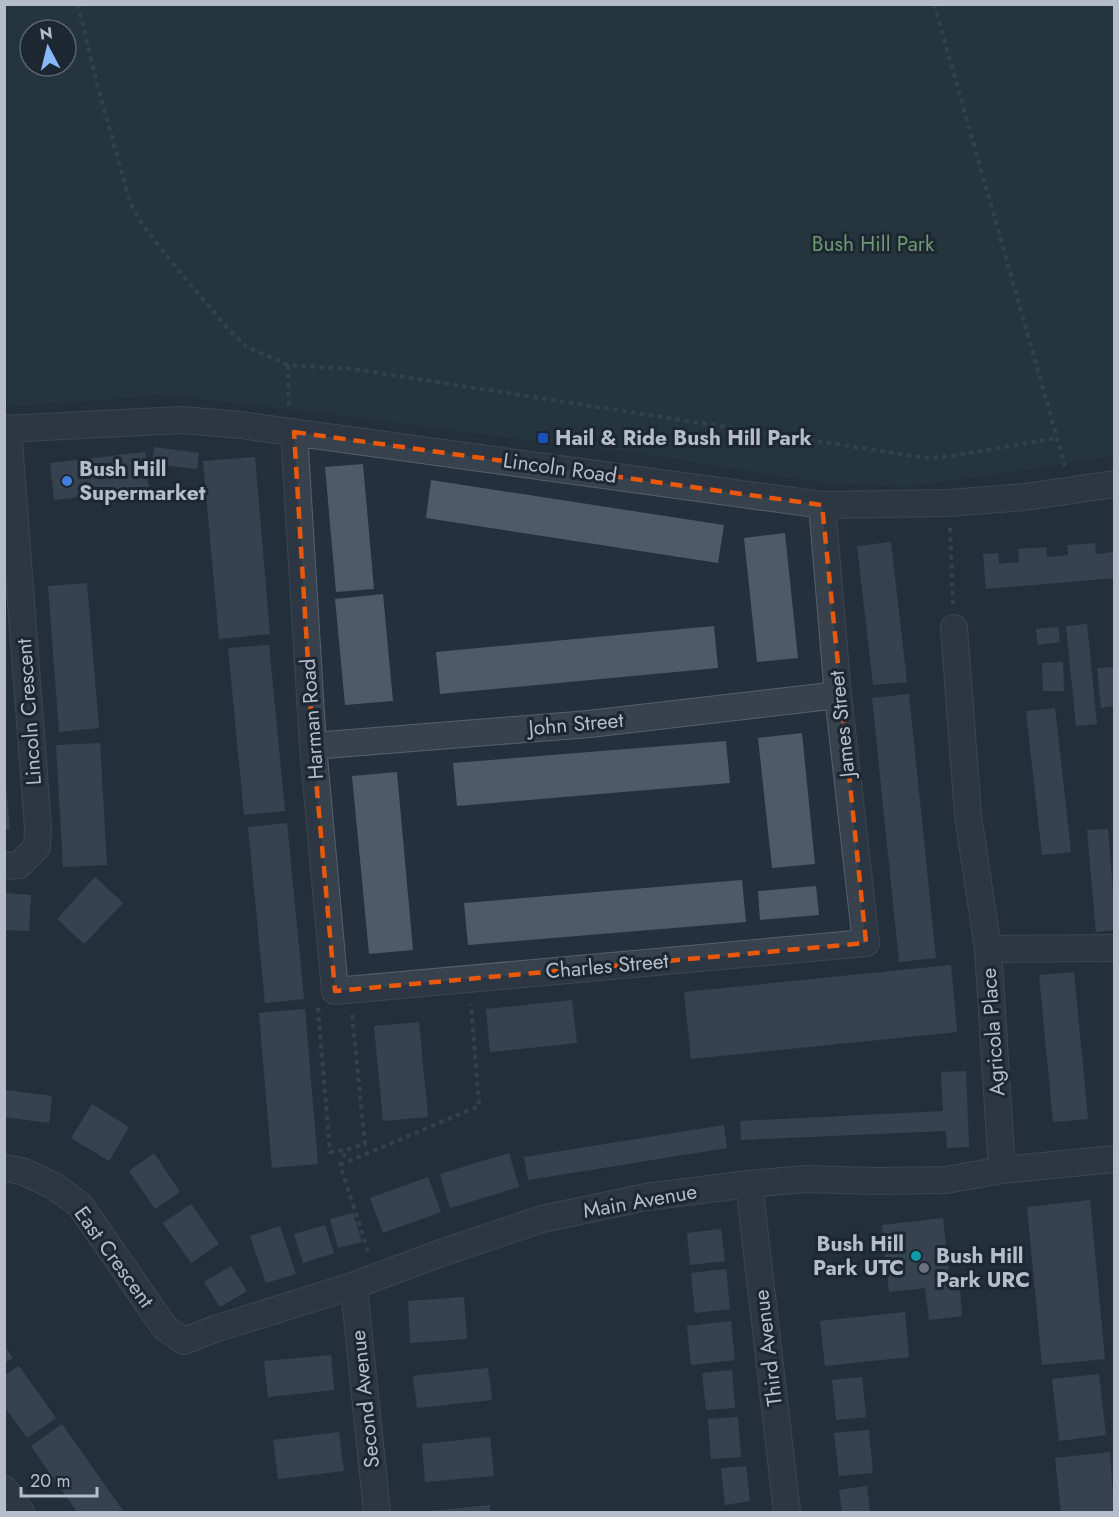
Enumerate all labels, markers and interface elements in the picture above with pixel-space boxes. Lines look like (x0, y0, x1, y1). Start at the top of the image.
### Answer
north arrow (18, 18, 78, 78)
text: N (39, 21, 54, 46)
park label: Bush Hill Park (812, 229, 935, 259)
place label: Hail & Ride Bush Hill Park (555, 423, 812, 453)
marker: Hail & Ride Bush Hill Park (536, 431, 550, 445)
street label: Lincoln Road (501, 445, 619, 491)
place label: Bush Hill Supermarket (79, 454, 206, 508)
marker: Bush Hill Supermarket (60, 474, 74, 488)
street label: Lincoln Crescent (9, 638, 49, 786)
street label: Harman Road (293, 657, 331, 781)
street label: James Street (821, 669, 863, 782)
street label: John Street (524, 705, 625, 743)
street label: Charles Street (544, 946, 670, 986)
street label: Agricola Place (974, 967, 1012, 1097)
street label: Main Avenue (581, 1176, 700, 1226)
street label: East Crescent (67, 1200, 161, 1314)
place label: Bush Hill Park UTC (813, 1229, 904, 1283)
place label: Bush Hill Park URC (936, 1241, 1030, 1295)
marker: Bush Hill Park UTC (909, 1249, 923, 1263)
marker: Bush Hill Park URC (917, 1261, 931, 1275)
street label: Third Avenue (746, 1288, 790, 1408)
street label: Second Avenue (343, 1328, 387, 1469)
scale bar (21, 1460, 98, 1498)
text: 20 m (30, 1468, 70, 1494)

